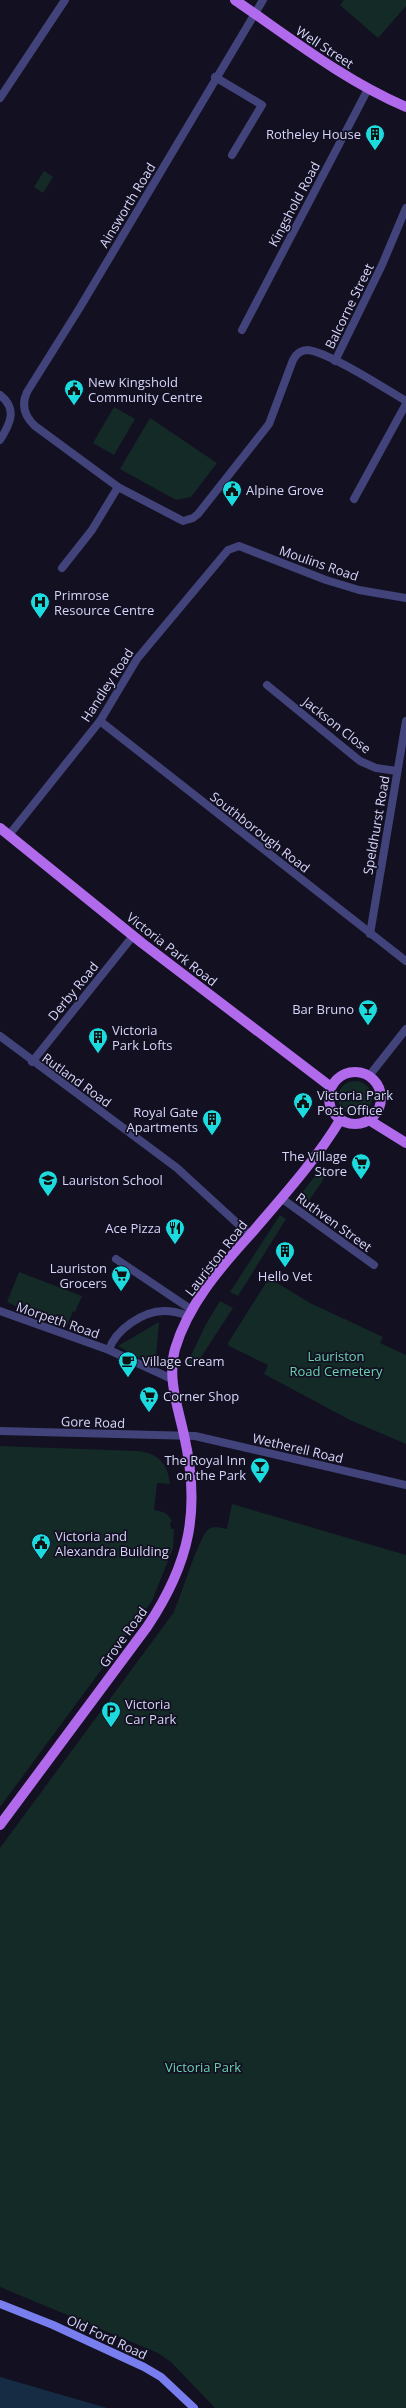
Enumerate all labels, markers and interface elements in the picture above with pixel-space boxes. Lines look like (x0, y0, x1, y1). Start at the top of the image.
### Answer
street label: Well Street (293, 22, 358, 73)
building icon: Rotheley House (364, 123, 386, 151)
place label: Rotheley House (266, 125, 361, 143)
street label: Kingshold Road (264, 158, 324, 250)
street label: Ainsworth Road (95, 159, 159, 251)
street label: Balcorne Street (320, 260, 378, 352)
place label: New Kingshold Community Centre (88, 373, 203, 406)
public building icon: New Kingshold Community Centre (63, 378, 85, 406)
public building icon: Alpine Grove (221, 479, 243, 507)
place label: Alpine Grove (246, 481, 324, 499)
street label: Moulins Road (277, 541, 361, 585)
place label: Primrose Resource Centre (54, 586, 154, 619)
hospital icon: Primrose Resource Centre (29, 591, 51, 619)
street label: Handley Road (77, 645, 137, 725)
street label: Jackson Close (298, 691, 375, 757)
street label: Speldhurst Road (358, 774, 394, 876)
street label: Southborough Road (206, 787, 314, 877)
street label: Victoria Park Road (123, 908, 221, 990)
street label: Derby Road (44, 958, 102, 1024)
bar icon: Bar Bruno (357, 998, 379, 1026)
place label: Bar Bruno (292, 1000, 354, 1018)
place label: Victoria Park Lofts (112, 1021, 172, 1054)
building icon: Victoria Park Lofts (87, 1026, 109, 1054)
street label: Rutland Road (39, 1049, 115, 1111)
place label: Victoria Park Post Office (317, 1086, 393, 1119)
public building icon: Victoria Park Post Office (292, 1091, 314, 1119)
place label: Royal Gate Apartments (127, 1103, 198, 1136)
building icon: Royal Gate Apartments (201, 1108, 223, 1136)
place label: The Village Store (282, 1147, 347, 1180)
supermarket icon: The Village Store (350, 1152, 372, 1180)
school or university icon: Lauriston School (37, 1169, 59, 1197)
place label: Lauriston School (62, 1171, 163, 1189)
street label: Ruthven Street (292, 1188, 376, 1256)
street label: Lauriston Road (181, 1216, 251, 1300)
restaurant icon: Ace Pizza (164, 1217, 186, 1245)
place label: Ace Pizza (105, 1219, 161, 1237)
building icon: Hello Vet (274, 1240, 296, 1268)
place label: Lauriston Grocers (50, 1259, 107, 1292)
supermarket icon: Lauriston Grocers (110, 1264, 132, 1292)
place label: Hello Vet (258, 1267, 313, 1285)
street label: Morpeth Road (14, 1297, 102, 1343)
park label: Lauriston Road Cemetery (290, 1347, 383, 1380)
cafe icon: Village Cream (117, 1350, 139, 1378)
place label: Village Cream (142, 1352, 225, 1370)
supermarket icon: Corner Shop (138, 1385, 160, 1413)
place label: Corner Shop (163, 1387, 239, 1405)
street label: Gore Road (61, 1412, 125, 1432)
street label: Wetherell Road (251, 1429, 345, 1467)
place label: The Royal Inn on the Park (164, 1451, 246, 1484)
bar icon: The Royal Inn on the Park (249, 1456, 271, 1484)
place label: Victoria and Alexandra Building (55, 1527, 169, 1560)
public building icon: Victoria and Alexandra Building (30, 1532, 52, 1560)
street label: Grove Road (95, 1603, 151, 1671)
place label: Victoria Car Park (125, 1695, 176, 1728)
parking icon: Victoria Car Park (100, 1700, 122, 1728)
park label: Victoria Park (165, 2058, 241, 2076)
street label: Old Ford Road (64, 2310, 150, 2364)

